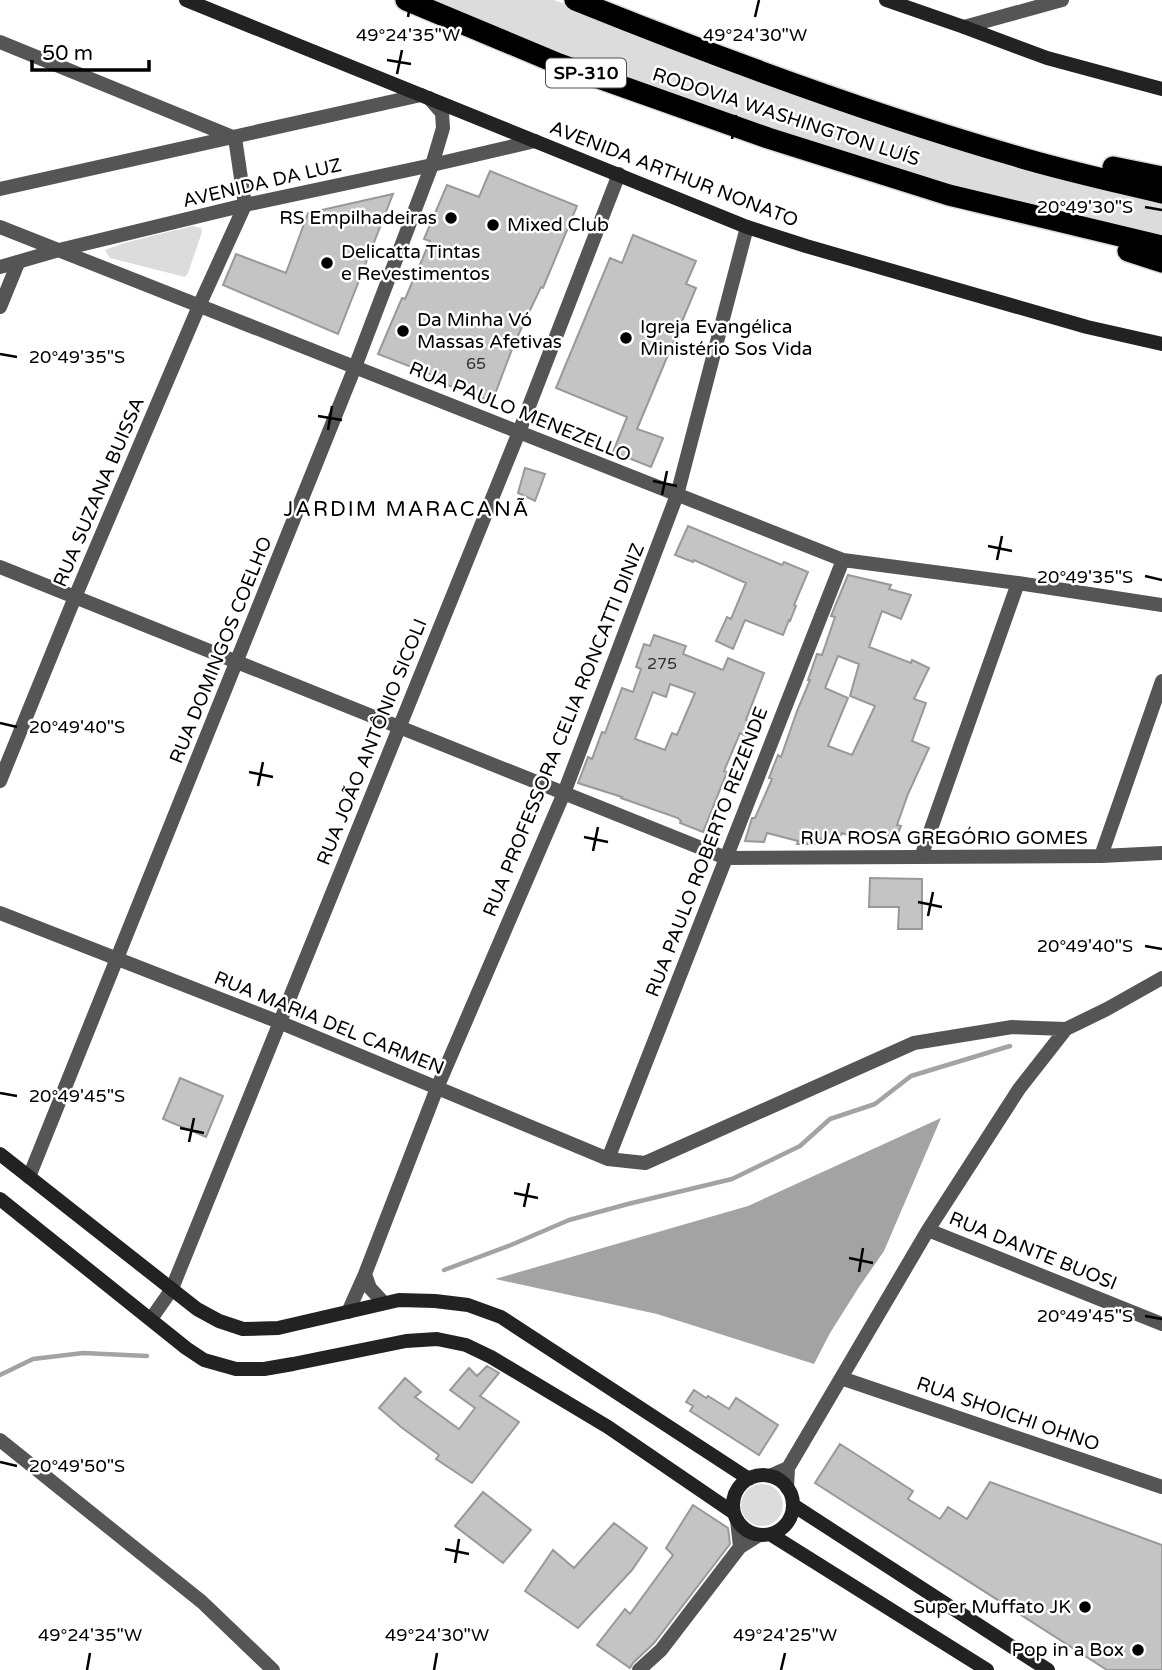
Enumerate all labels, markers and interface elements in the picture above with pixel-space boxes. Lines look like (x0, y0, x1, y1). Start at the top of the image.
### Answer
text: 49°24'35"W (356, 24, 460, 46)
text: 49°24'30"W (703, 24, 807, 46)
scale bar (32, 28, 149, 72)
text: 50 m (42, 41, 93, 66)
road number: SP-310 (546, 58, 626, 88)
street label: RODOVIA WASHINGTON LUÍS (650, 62, 923, 171)
street label: AVENIDA ARTHUR NONATO (547, 116, 801, 232)
street label: AVENIDA DA LUZ (180, 154, 344, 212)
text: 20°49'30"S (1037, 196, 1133, 218)
place label: RS Empilhadeiras (279, 207, 437, 229)
marker: RS Empilhadeiras (443, 210, 459, 226)
place label: Mixed Club (507, 214, 609, 236)
marker: Mixed Club (485, 217, 501, 233)
place label: Delicatta Tintas e Revestimentos (341, 241, 490, 285)
marker: Delicatta Tintas e Revestimentos (319, 255, 335, 271)
place label: Da Minha Vó Massas Afetivas (417, 309, 562, 353)
place label: Igreja Evangélica Ministério Sos Vida (640, 316, 812, 360)
marker: Da Minha Vó Massas Afetivas (395, 323, 411, 339)
marker: Igreja Evangélica Ministério Sos Vida (618, 330, 634, 346)
text: 20°49'35"S (29, 346, 125, 368)
house number: 65 (466, 354, 486, 374)
street label: RUA PAULO MENEZELLO (406, 357, 634, 467)
street label: RUA SUZANA BUISSA (49, 394, 149, 590)
district label: JARDIM MARACANÃ (284, 497, 530, 522)
street label: RUA DOMINGOS COELHO (165, 533, 277, 767)
street label: RUA PROFESSORA CELIA RONCATTI DINIZ (479, 540, 649, 920)
text: 20°49'35"S (1037, 566, 1133, 588)
street label: RUA JOÃO ANTÔNIO SICOLI (311, 615, 432, 868)
house number: 275 (647, 654, 677, 674)
street label: RUA PAULO ROBERTO REZENDE (641, 704, 773, 1000)
text: 20°49'40"S (29, 716, 125, 738)
street label: RUA ROSA GREGÓRIO GOMES (800, 826, 1088, 849)
text: 20°49'40"S (1037, 935, 1133, 957)
street label: RUA MARIA DEL CARMEN (211, 967, 447, 1079)
text: 20°49'45"S (29, 1085, 125, 1107)
street label: RUA DANTE BUOSI (946, 1207, 1120, 1295)
text: 20°49'45"S (1037, 1305, 1133, 1327)
street label: RUA SHOICHI OHNO (914, 1372, 1102, 1456)
text: 20°49'50"S (29, 1455, 125, 1477)
place label: Super Muffato JK (913, 1596, 1071, 1618)
marker: Super Muffato JK (1077, 1599, 1093, 1615)
text: 49°24'35"W (38, 1624, 142, 1646)
text: 49°24'30"W (385, 1624, 489, 1646)
text: 49°24'25"W (733, 1624, 837, 1646)
place label: Pop in a Box (1012, 1639, 1124, 1661)
marker: Pop in a Box (1130, 1642, 1146, 1658)

